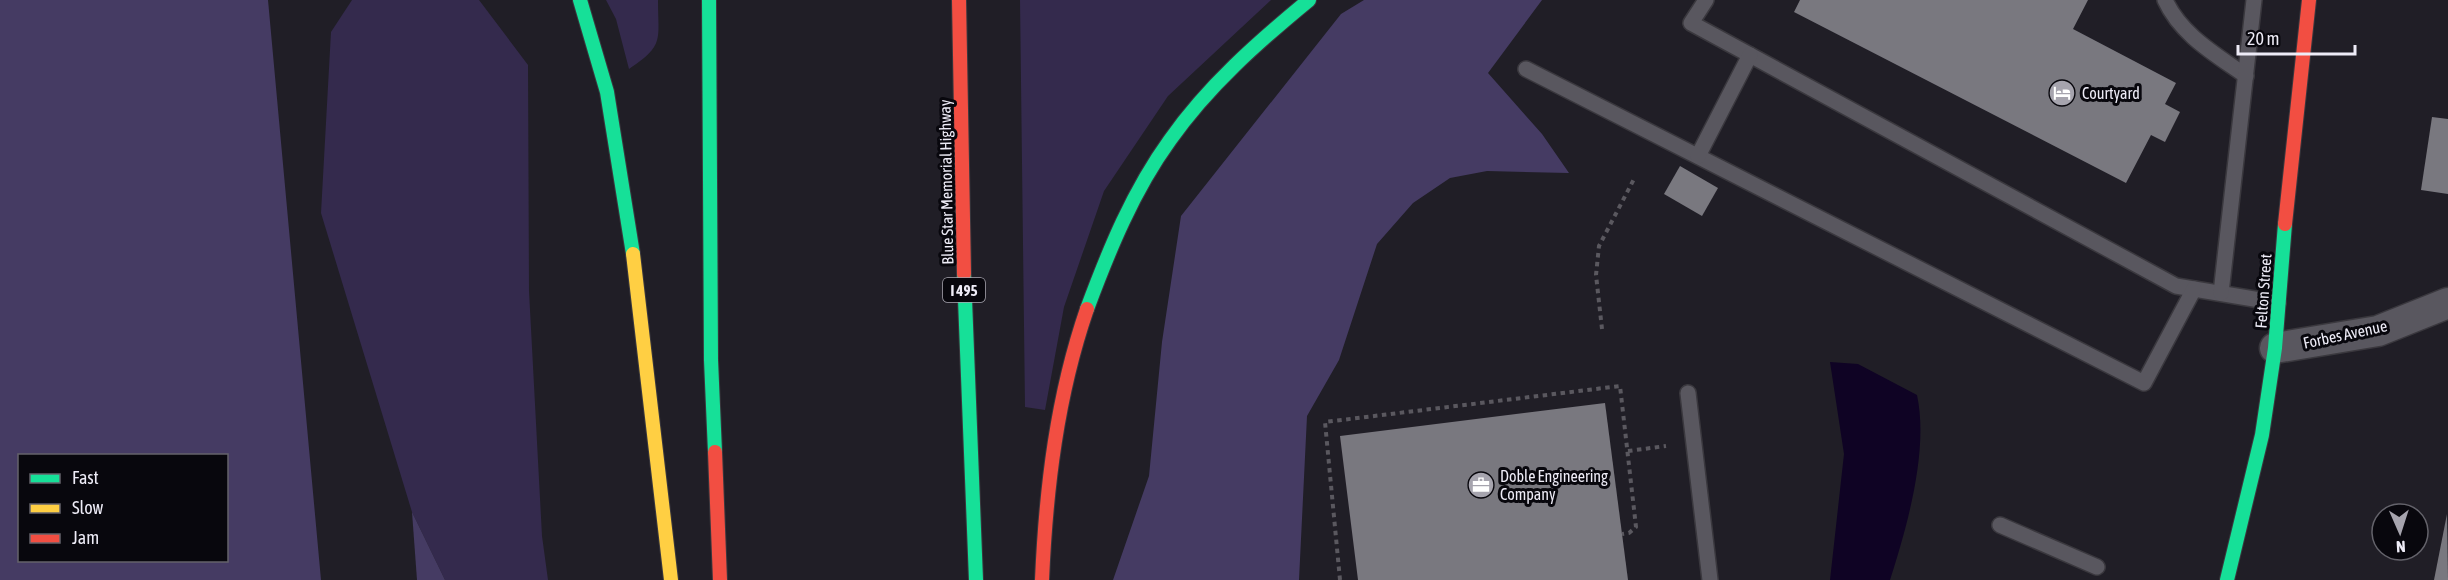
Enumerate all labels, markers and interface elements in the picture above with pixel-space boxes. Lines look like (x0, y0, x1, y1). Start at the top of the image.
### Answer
scale bar (2238, 18, 2355, 56)
text: 20 m (2247, 28, 2279, 49)
hotel icon: Courtyard (2047, 78, 2077, 108)
place label: Courtyard (2082, 84, 2140, 103)
street label: Blue Star Memorial Highway (936, 99, 957, 265)
street label: Felton Street (2251, 253, 2275, 329)
road number: I 495 (943, 278, 985, 302)
street label: Forbes Avenue (2301, 316, 2389, 352)
legend (18, 454, 228, 562)
text: Fast (72, 467, 99, 488)
place label: Doble Engineering Company (1500, 467, 1608, 504)
office icon: Doble Engineering Company (1466, 470, 1496, 500)
text: Slow (72, 497, 103, 518)
north arrow (2370, 502, 2430, 562)
text: Jam (72, 527, 99, 548)
text: N (2396, 538, 2406, 556)

